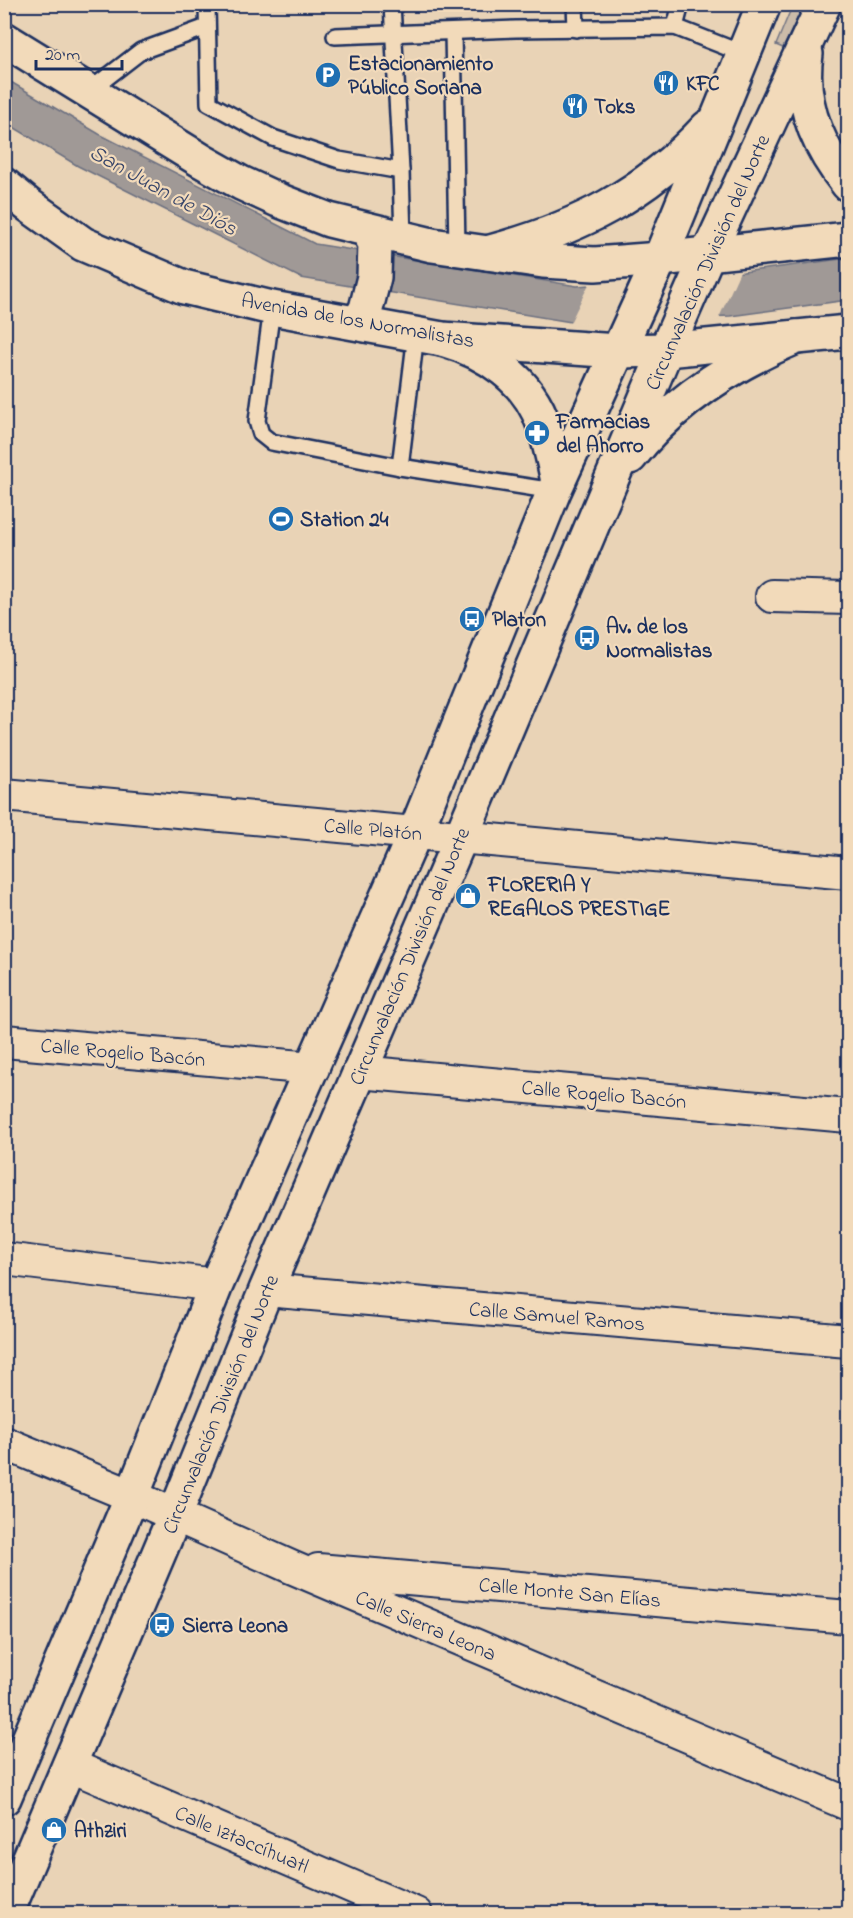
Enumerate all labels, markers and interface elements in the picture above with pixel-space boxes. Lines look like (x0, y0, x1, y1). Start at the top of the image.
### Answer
scale bar (36, 33, 122, 71)
text: 20 m (45, 43, 80, 69)
place label: Estacionamiento Público Soriana (348, 50, 493, 104)
parking icon: Estacionamiento Público Soriana (313, 60, 343, 90)
restaurant icon: KFC (651, 68, 681, 98)
place label: KFC (686, 70, 720, 100)
restaurant icon: Toks (560, 91, 590, 121)
place label: Toks (594, 93, 636, 123)
street label: Circunvalación División del Norte (639, 129, 779, 396)
water label: San Juan de Diós (83, 138, 243, 246)
street label: Avenida de los Normalistas (238, 287, 477, 357)
place label: Farmacias del Ahorro (555, 408, 651, 462)
pharmacy icon: Farmacias del Ahorro (522, 418, 552, 448)
sports icon: Station 24 (266, 504, 296, 534)
place label: Station 24 (300, 506, 389, 536)
bus stop icon: Platon (457, 604, 487, 634)
place label: Platon (492, 606, 546, 636)
place label: Av. de los Normalistas (606, 613, 713, 667)
bus stop icon: Av. de los Normalistas (572, 623, 602, 653)
street label: Calle Platón (322, 812, 423, 850)
street label: Circunvalación División del Norte (343, 823, 479, 1090)
place label: FLORERIA Y REGALOS PRESTIGE (487, 871, 671, 925)
shop icon: FLORERIA Y REGALOS PRESTIGE (453, 881, 483, 911)
street label: Calle Rogelio Bacón (39, 1032, 207, 1078)
street label: Calle Rogelio Bacón (520, 1074, 688, 1120)
street label: Circunvalación División del Norte (156, 1270, 288, 1539)
street label: Calle Samuel Ramos (468, 1295, 646, 1341)
street label: Calle Monte San Elías (477, 1571, 662, 1617)
street label: Calle Sierra Leona (350, 1584, 500, 1670)
bus stop icon: Sierra Leona (147, 1610, 177, 1640)
place label: Sierra Leona (182, 1612, 288, 1642)
street label: Calle Iztaccíhuatl (170, 1799, 313, 1883)
shop icon: Athziri (39, 1815, 69, 1845)
place label: Athziri (74, 1817, 127, 1847)

